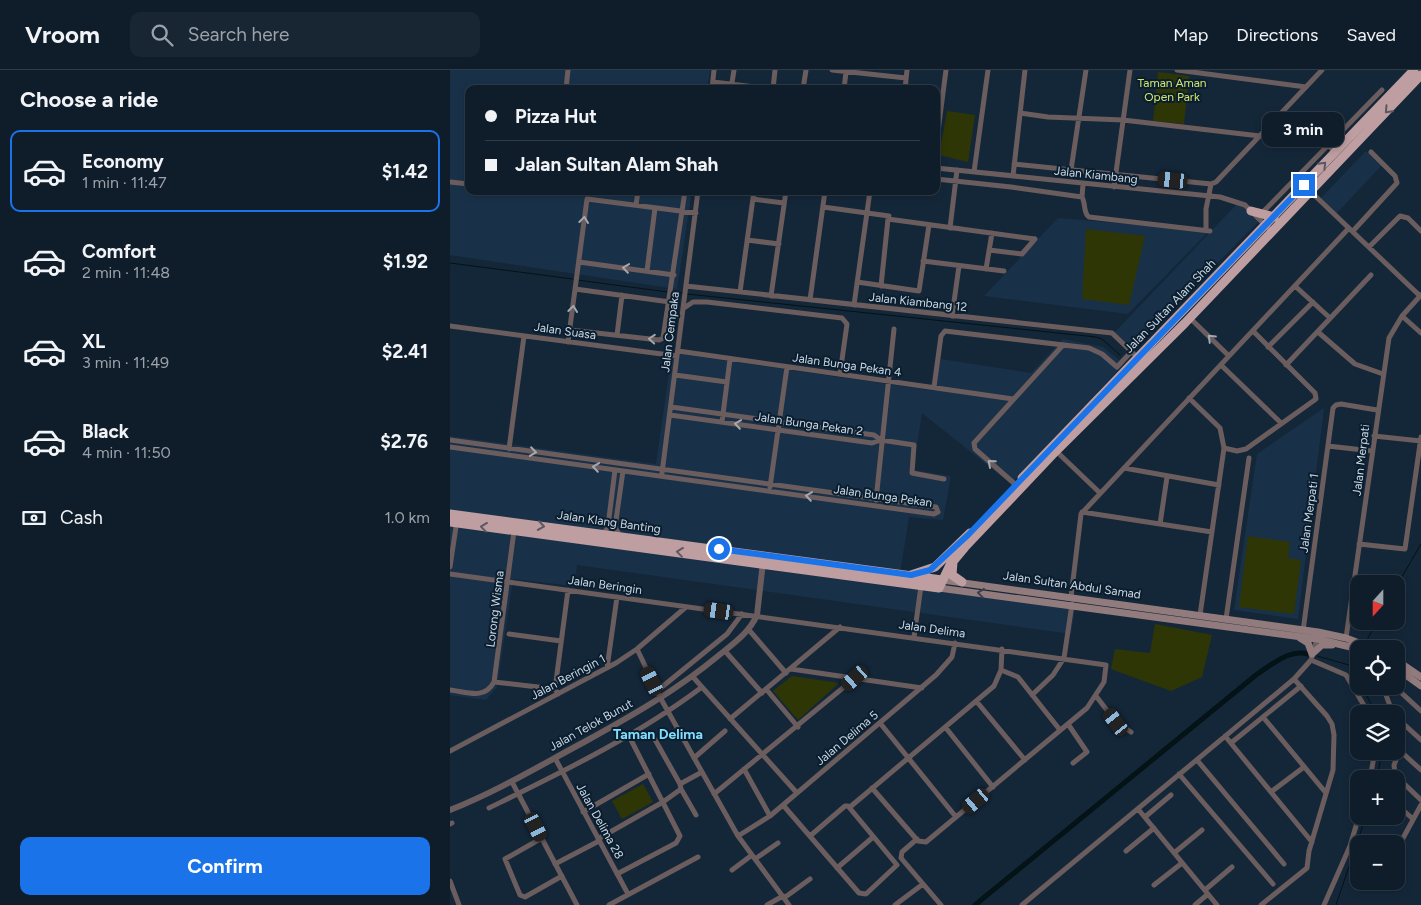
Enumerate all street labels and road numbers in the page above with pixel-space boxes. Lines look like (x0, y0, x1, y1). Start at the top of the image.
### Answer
street label: Jalan Kiambang (1053, 164, 1139, 186)
street label: Jalan Sultan Alam Shah (1122, 256, 1219, 356)
street label: Jalan Kiambang 12 (868, 290, 968, 314)
street label: Jalan Cempaka (658, 291, 682, 373)
street label: Jalan Suasa (533, 320, 597, 342)
street label: Jalan Bunga Pekan 4 (792, 350, 903, 380)
street label: Jalan Bunga Pekan 2 (754, 409, 864, 439)
street label: Jalan Merpati (1350, 423, 1372, 497)
street label: Jalan Merpati 1 (1297, 472, 1321, 554)
street label: Jalan Bunga Pekan (833, 482, 934, 510)
street label: Jalan Klang Banting (556, 508, 662, 536)
street label: Jalan Sultan Abdul Samad (1002, 568, 1142, 602)
street label: Lorong Wisma (483, 570, 507, 648)
street label: Jalan Beringin (567, 573, 643, 597)
street label: Jalan Delima (898, 617, 966, 641)
street label: Jalan Beringin 1 (528, 651, 608, 703)
street label: Jalan Telok Bunut (547, 696, 636, 754)
street label: Jalan Delima 5 (813, 708, 881, 768)
street label: Jalan Delima 28 (573, 781, 627, 861)

